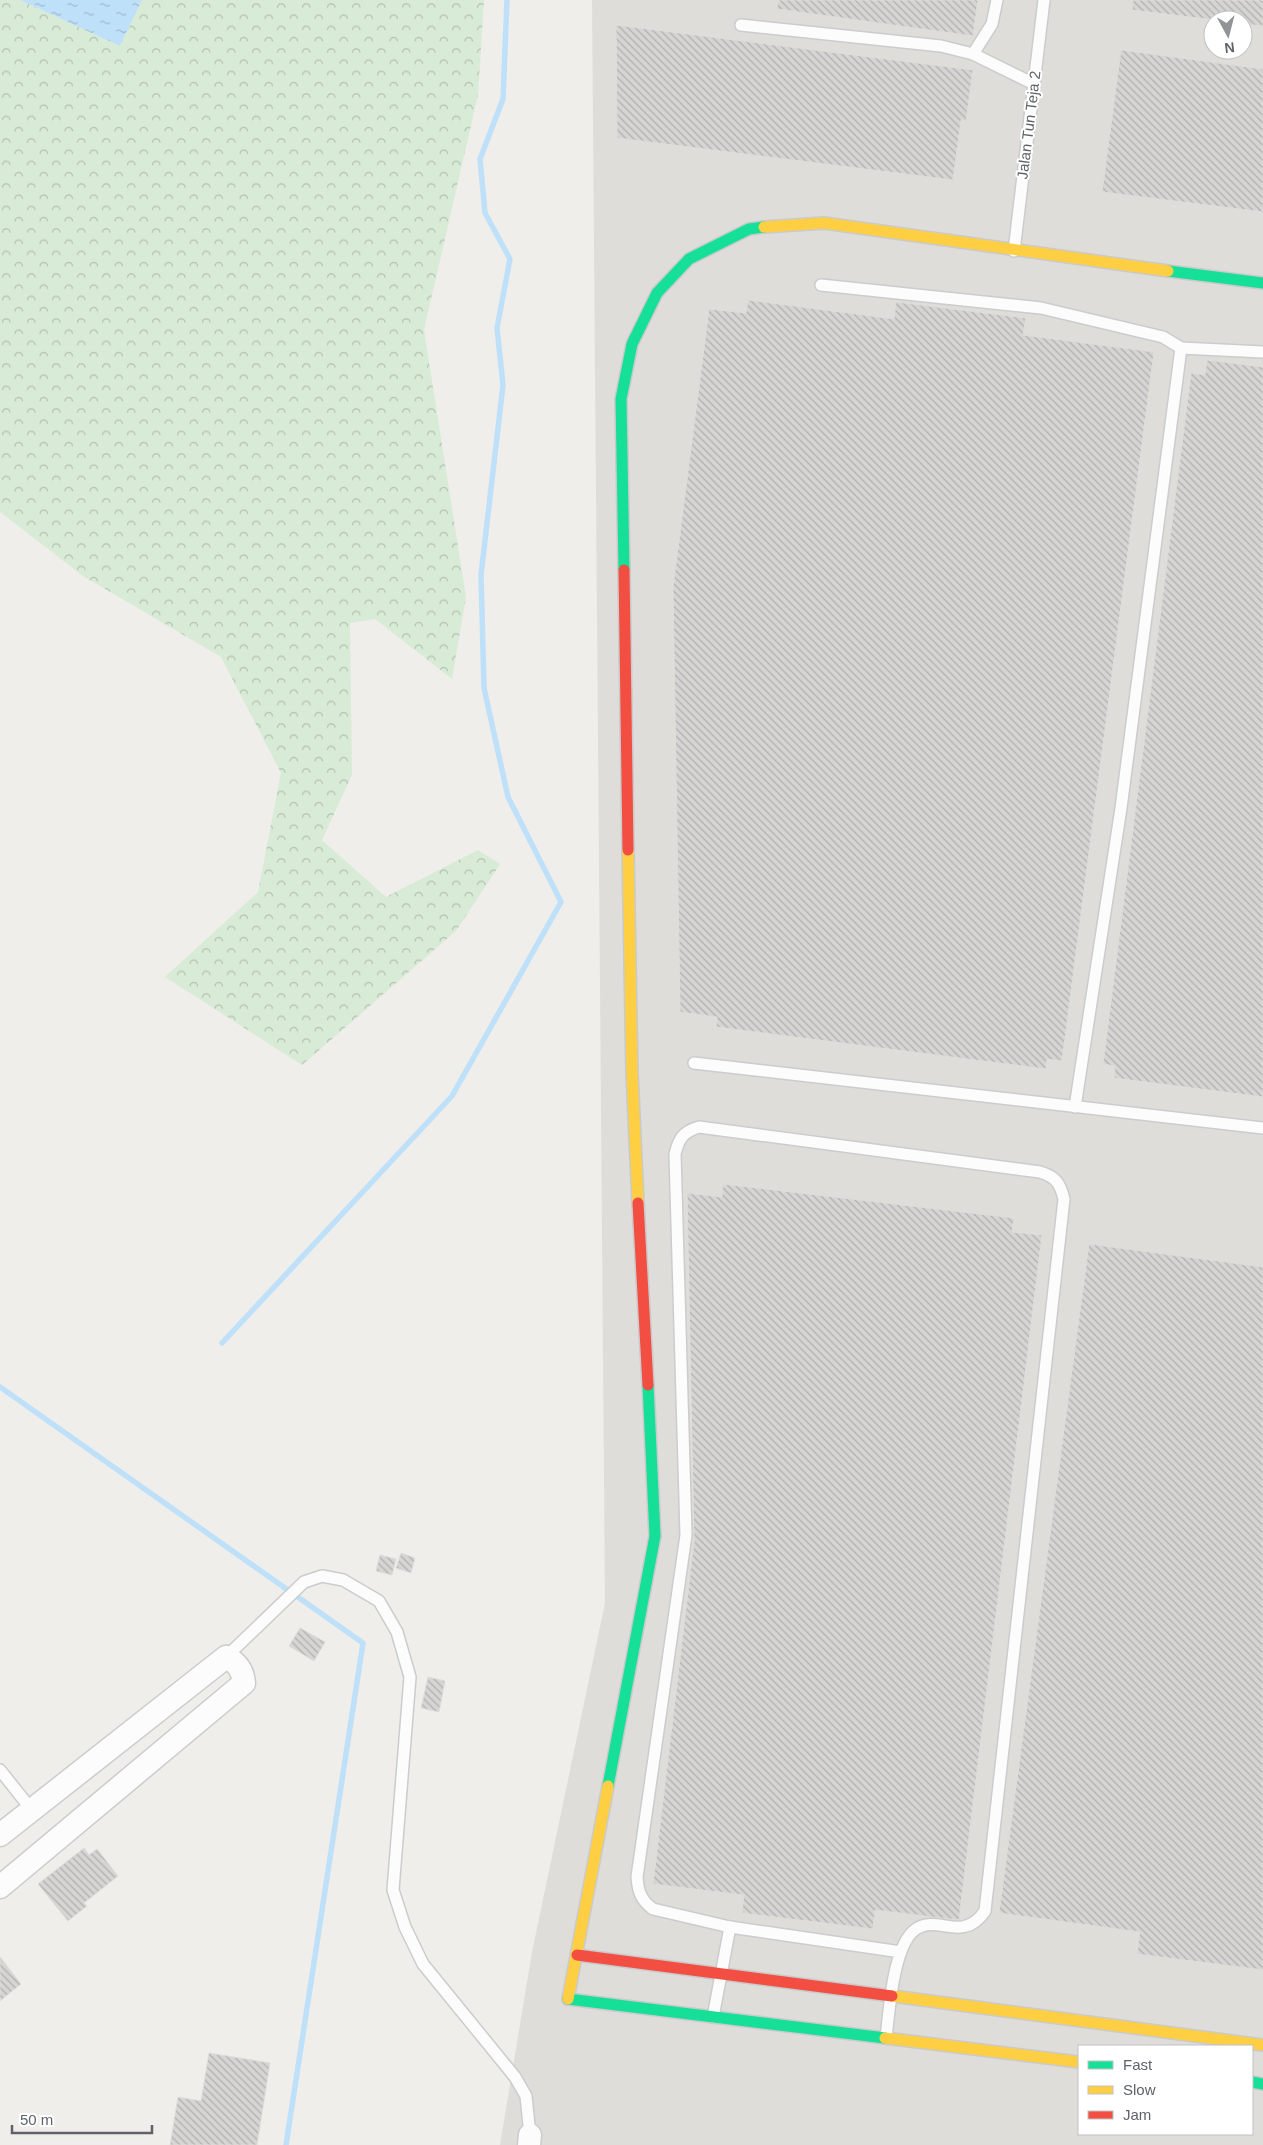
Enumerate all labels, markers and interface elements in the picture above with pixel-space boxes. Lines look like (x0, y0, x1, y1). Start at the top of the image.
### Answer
north arrow (1203, 10, 1253, 60)
text: N (1224, 39, 1236, 56)
street label: Jalan Tun Teja 2 (1013, 70, 1044, 180)
legend (1078, 2045, 1253, 2135)
text: Fast (1123, 2056, 1153, 2073)
text: Slow (1123, 2081, 1156, 2098)
scale bar (12, 2102, 152, 2134)
text: Jam (1123, 2106, 1151, 2123)
text: 50 m (20, 2111, 53, 2128)

